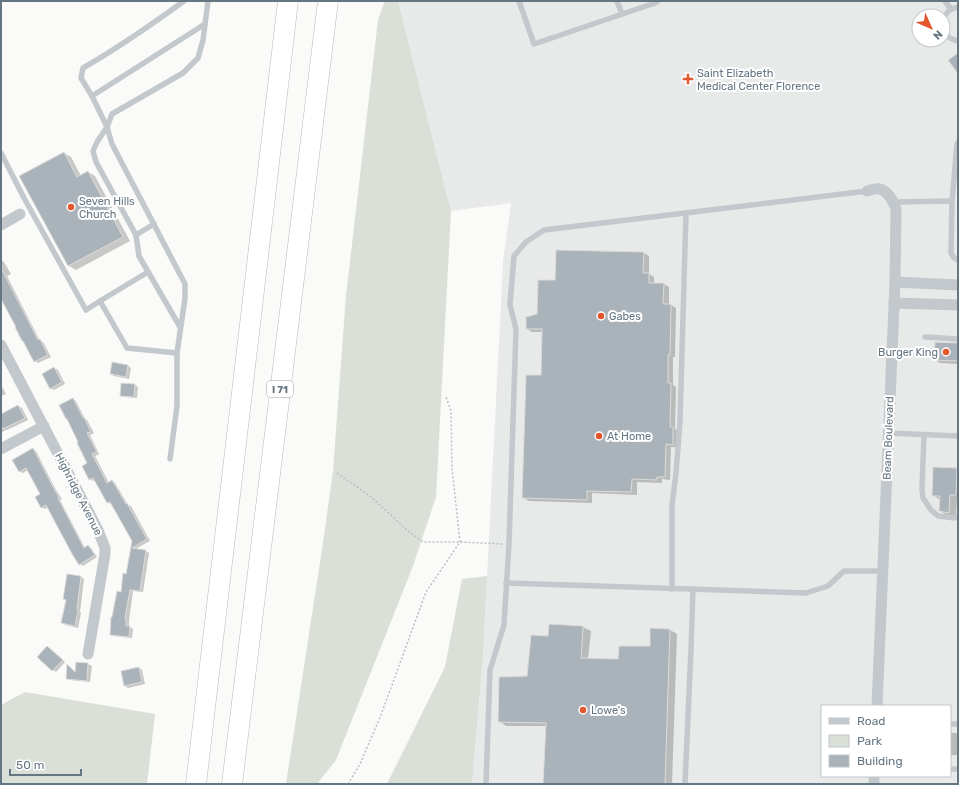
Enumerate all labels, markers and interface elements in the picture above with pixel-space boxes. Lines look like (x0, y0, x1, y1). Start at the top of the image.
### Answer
north arrow (911, 8, 951, 48)
text: N (930, 27, 945, 42)
place label: Saint Elizabeth Medical Center Florence (697, 67, 820, 93)
marker: Saint Elizabeth Medical Center Florence (682, 73, 694, 85)
place label: Seven Hills Church (79, 195, 135, 221)
marker: Seven Hills Church (66, 202, 76, 212)
place label: Gabes (609, 310, 641, 323)
marker: Gabes (596, 311, 606, 321)
place label: Burger King (878, 346, 938, 359)
marker: Burger King (941, 347, 951, 357)
road number: I 71 (267, 381, 293, 397)
street label: Beam Boulevard (881, 396, 896, 480)
place label: At Home (607, 430, 651, 443)
marker: At Home (594, 431, 604, 441)
street label: Highridge Avenue (52, 451, 105, 538)
place label: Lowe's (591, 704, 626, 717)
marker: Lowe's (578, 705, 588, 715)
legend (821, 705, 951, 777)
text: Road (857, 714, 885, 728)
text: Park (857, 734, 883, 748)
scale bar (10, 751, 81, 777)
text: Building (857, 754, 903, 768)
text: 50 m (16, 758, 44, 772)

